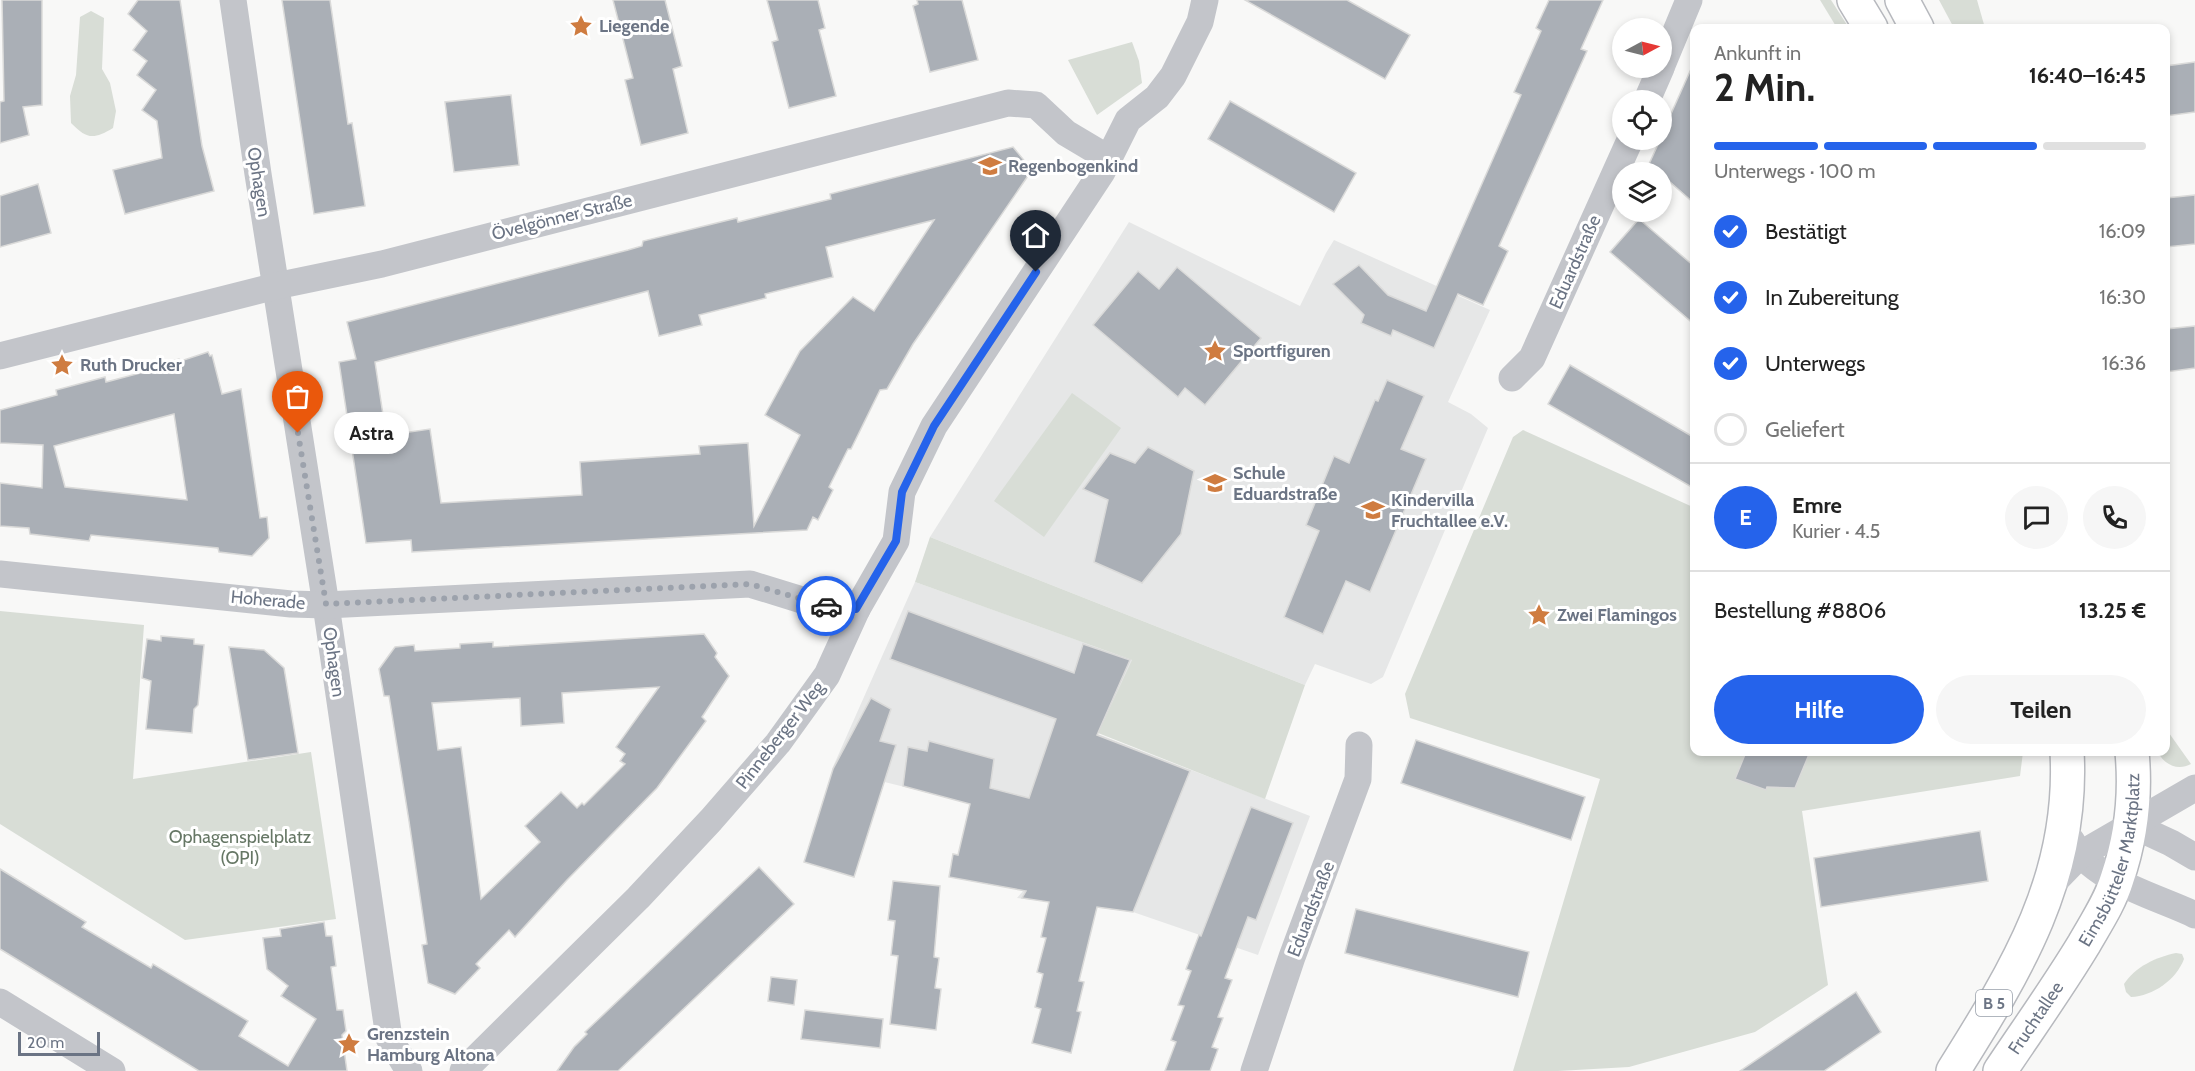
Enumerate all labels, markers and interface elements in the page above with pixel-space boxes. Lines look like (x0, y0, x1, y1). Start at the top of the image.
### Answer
place icon: Liegende (568, 13, 594, 39)
place label: Liegende (599, 15, 669, 37)
north arrow (1612, 18, 1672, 78)
map controls (1612, 18, 1672, 222)
text: Ankunft in (1714, 41, 1801, 65)
text: 16:40–16:45 (2029, 62, 2146, 89)
text: 2 Min. (1714, 63, 1815, 111)
button: locate (1612, 90, 1672, 150)
street label: Ophagen (243, 146, 275, 218)
school or university icon: Regenbogenkind (977, 153, 1003, 179)
place label: Regenbogenkind (1008, 155, 1138, 177)
text: Unterwegs · 100 m (1714, 159, 1876, 183)
button: layers (1612, 162, 1672, 222)
street label: Övelgönner Straße (489, 189, 635, 245)
pin (1010, 210, 1061, 272)
street label: Eduardstraße (1545, 212, 1605, 312)
icon: check (1714, 215, 1747, 248)
text: Bestätigt (1765, 218, 1847, 245)
icon: home (1019, 219, 1052, 252)
text: 16:09 (2099, 219, 2146, 243)
icon: check (1714, 281, 1747, 314)
text: In Zubereitung (1765, 284, 1899, 311)
text: 16:30 (2099, 285, 2146, 309)
place icon: Sportfiguren (1202, 338, 1228, 364)
place label: Sportfiguren (1233, 340, 1331, 362)
icon: check (1714, 347, 1747, 380)
text: Unterwegs (1765, 350, 1865, 377)
text: 16:36 (2102, 351, 2146, 375)
place icon: Ruth Drucker (49, 352, 75, 378)
place label: Ruth Drucker (80, 354, 182, 376)
pin (272, 371, 323, 433)
icon: bag (281, 380, 314, 413)
callout: Astra (334, 412, 409, 454)
text: Geliefert (1765, 416, 1845, 443)
text: Astra (349, 421, 394, 445)
place label: Schule Eduardstraße (1233, 462, 1337, 505)
school or university icon: Schule Eduardstraße (1202, 470, 1228, 496)
button: chat (2005, 486, 2068, 549)
button: phone (2083, 486, 2146, 549)
place label: Kindervilla Fruchtallee e.V. (1391, 489, 1508, 532)
text: Emre (1792, 492, 1842, 519)
school or university icon: Kindervilla Fruchtallee e.V. (1360, 497, 1386, 523)
text: E (1739, 504, 1752, 531)
text: Kurier · 4.5 (1792, 519, 1880, 543)
courier (796, 576, 856, 636)
street label: Hoherade (230, 586, 306, 614)
icon: car (810, 590, 843, 623)
text: Bestellung #8806 (1714, 597, 1886, 624)
text: 13.25 € (2079, 597, 2146, 624)
place icon: Zwei Flamingos (1526, 602, 1552, 628)
place label: Zwei Flamingos (1557, 604, 1677, 626)
street label: Ophagen (318, 626, 350, 698)
button: Hilfe (1714, 675, 1924, 744)
button: Teilen (1936, 675, 2146, 744)
street label: Pinneberger Weg (731, 676, 829, 793)
street label: Eimsbütteler Marktplatz (2074, 773, 2144, 951)
park label: Ophagenspielplatz (OPI) (169, 826, 312, 869)
street label: Eduardstraße (1283, 858, 1339, 960)
street label: Fruchtallee (2003, 977, 2068, 1059)
road number: B 5 (1976, 990, 2012, 1016)
place label: Grenzstein Hamburg Altona (367, 1023, 495, 1066)
scale bar (18, 1029, 100, 1056)
place icon: Grenzstein Hamburg Altona (336, 1031, 362, 1057)
text: 20 m (27, 1033, 64, 1052)

